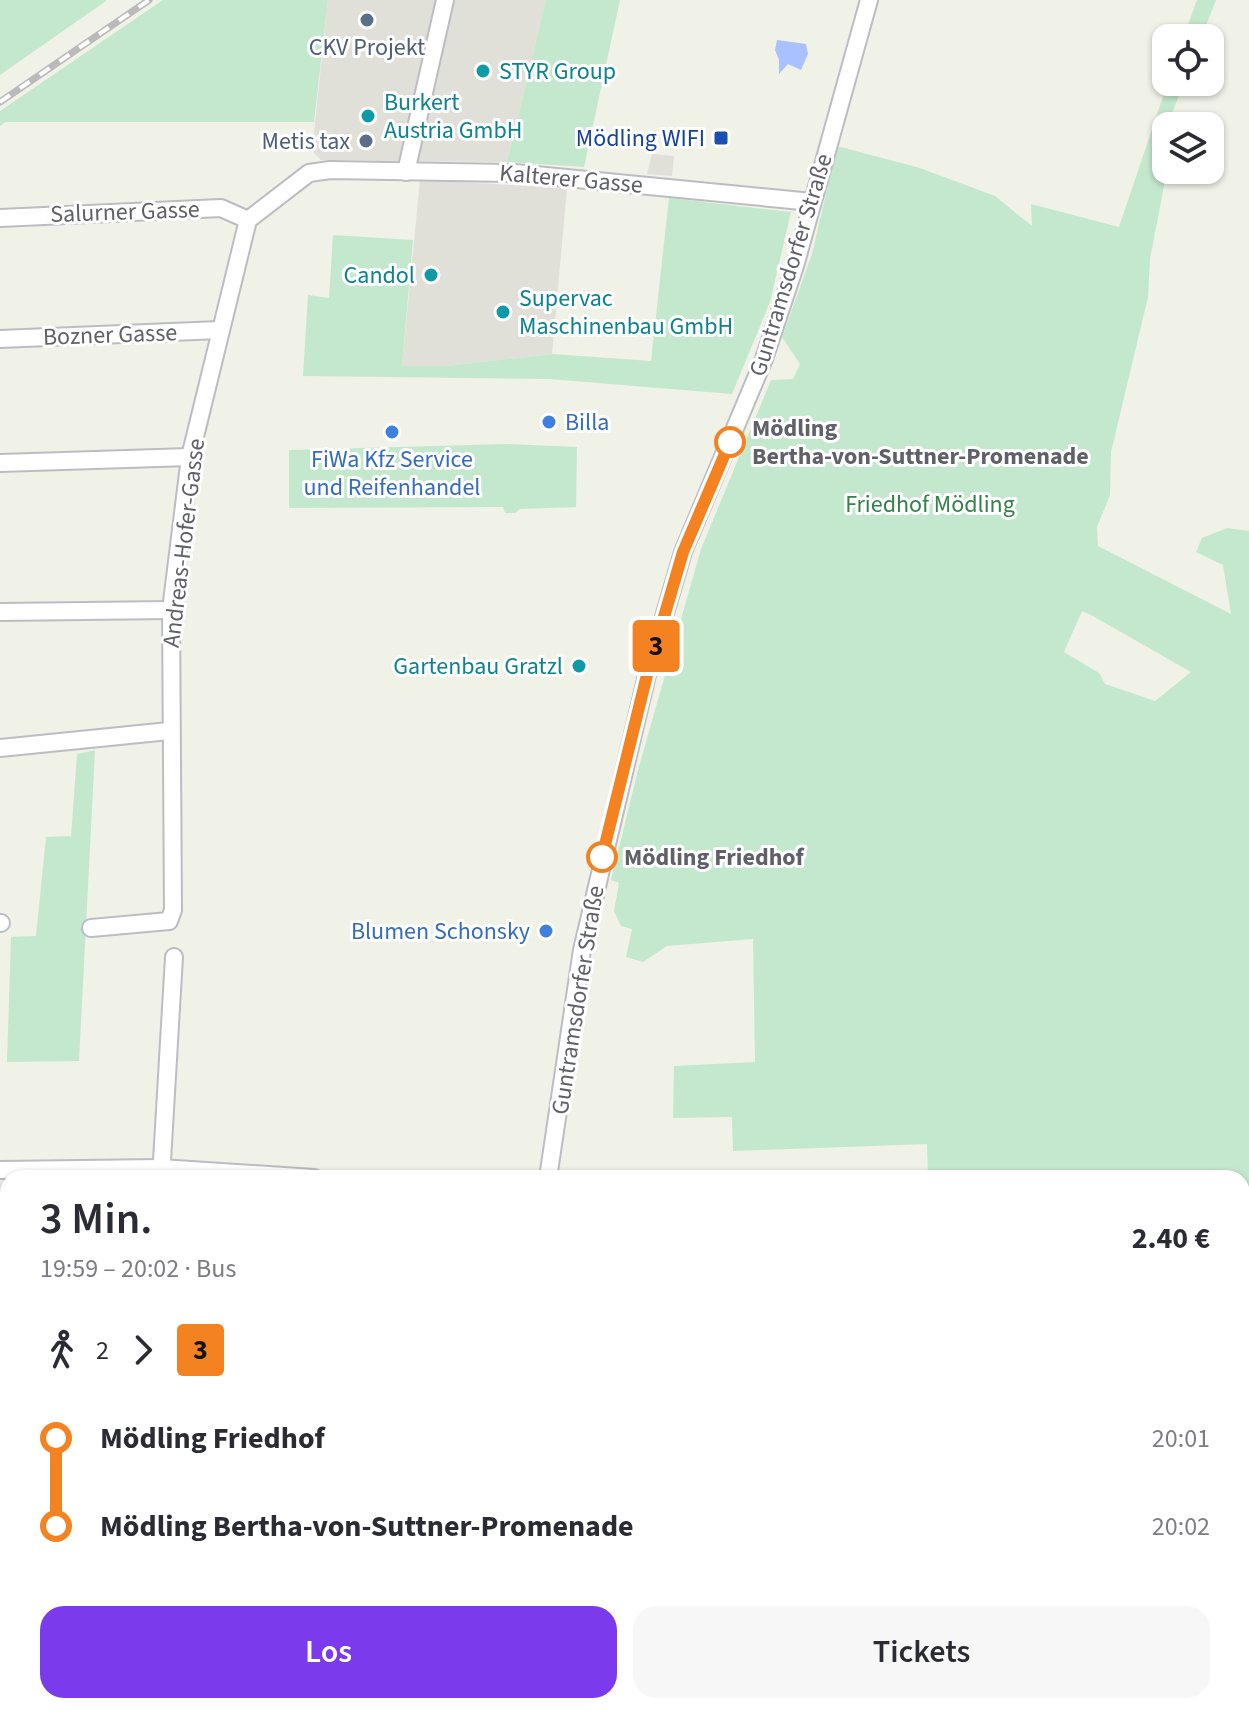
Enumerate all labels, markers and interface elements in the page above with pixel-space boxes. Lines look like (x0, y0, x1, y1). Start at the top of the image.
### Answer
marker: CKV Projekt (358, 11, 376, 29)
map controls (1152, 24, 1224, 184)
button: locate (1152, 24, 1224, 96)
place label: CKV Projekt (309, 30, 425, 65)
place label: STYR Group (499, 54, 616, 89)
marker: STYR Group (474, 62, 492, 80)
place label: Burkert Austria GmbH (384, 85, 522, 148)
marker: Burkert Austria GmbH (359, 107, 377, 125)
button: layers (1152, 112, 1224, 184)
place label: Mödling WIFI (576, 121, 705, 156)
place label: Metis tax (262, 124, 350, 159)
marker: Mödling WIFI (712, 129, 730, 147)
marker: Metis tax (357, 132, 375, 150)
street label: Guntramsdorfer Straße (740, 149, 842, 381)
street label: Kalterer Gasse (498, 155, 644, 203)
street label: Salurner Gasse (50, 192, 200, 232)
place label: Candol (344, 258, 415, 293)
marker: Candol (422, 266, 440, 284)
place label: Supervac Maschinenbau GmbH (519, 281, 733, 344)
marker: Supervac Maschinenbau GmbH (494, 303, 512, 321)
street label: Bozner Gasse (42, 315, 178, 355)
place label: Billa (565, 405, 609, 440)
place label: Mödling Bertha-von-Suttner-Promenade (752, 411, 1089, 474)
marker: Billa (540, 413, 558, 431)
marker: FiWa Kfz Service und Reifenhandel (383, 423, 401, 441)
marker: Mödling Bertha-von-Suttner-Promenade (715, 427, 745, 457)
street label: Andreas-Hofer-Gasse (154, 436, 214, 650)
place label: FiWa Kfz Service und Reifenhandel (304, 442, 480, 505)
park label: Friedhof Mödling (845, 487, 1015, 522)
line badge: 3 (630, 620, 682, 672)
text: 3 (649, 626, 663, 666)
place label: Gartenbau Gratzl (393, 649, 563, 684)
marker: Gartenbau Gratzl (570, 657, 588, 675)
place label: Mödling Friedhof (624, 840, 805, 875)
marker: Mödling Friedhof (587, 842, 617, 872)
street label: Guntramsdorfer Straße (543, 883, 613, 1117)
place label: Blumen Schonsky (351, 914, 530, 949)
marker: Blumen Schonsky (537, 922, 555, 940)
text: 3 Min. (40, 1188, 152, 1251)
text: 2.40 € (1132, 1217, 1210, 1260)
text: 19:59 – 20:02 · Bus (40, 1250, 236, 1287)
icon: walk (40, 1328, 84, 1372)
icon: forward (121, 1328, 165, 1372)
text: 3 (193, 1330, 208, 1370)
text: 2 (96, 1332, 109, 1369)
text: Mödling Friedhof (100, 1417, 325, 1460)
text: 20:01 (1152, 1420, 1210, 1457)
text: Mödling Bertha-von-Suttner-Promenade (100, 1505, 634, 1548)
text: 20:02 (1152, 1508, 1210, 1545)
button: Los (40, 1606, 617, 1698)
button: Tickets (633, 1606, 1210, 1698)

